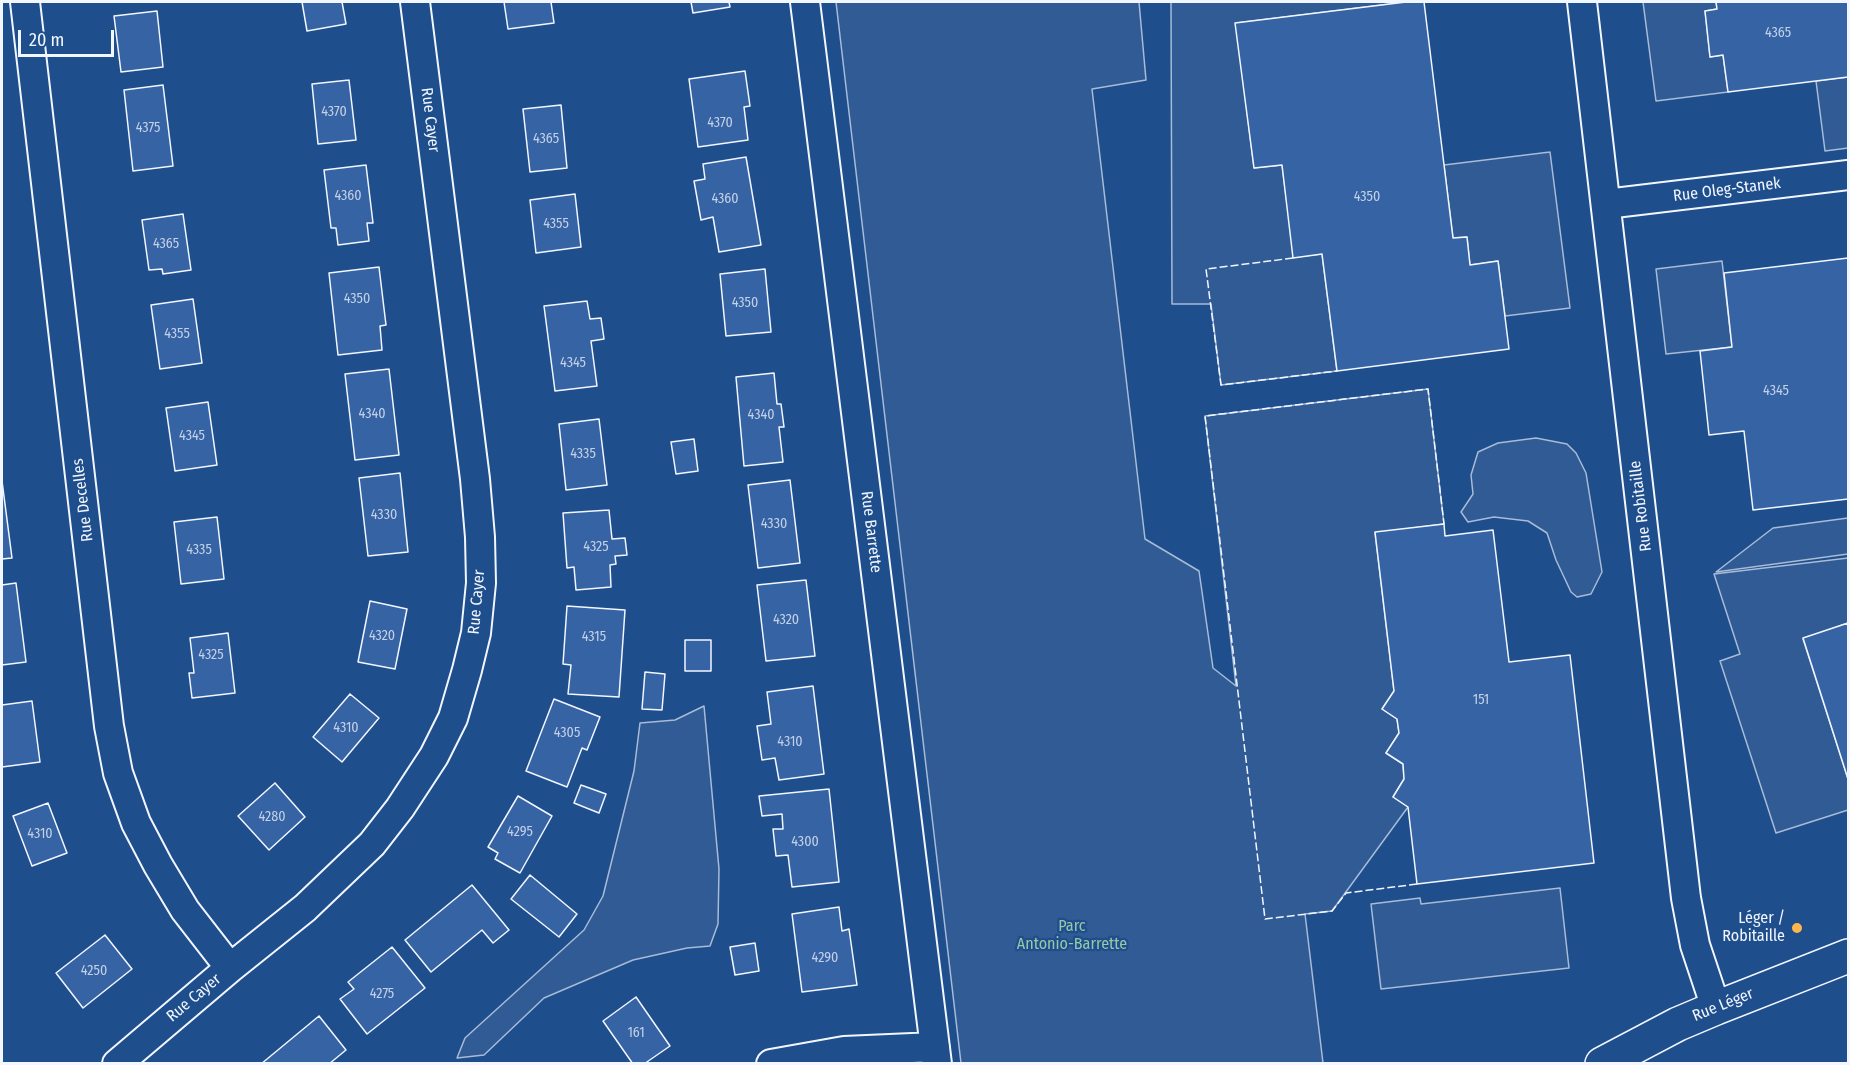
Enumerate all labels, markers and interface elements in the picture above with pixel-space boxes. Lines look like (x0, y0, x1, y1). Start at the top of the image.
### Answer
scale bar (21, 18, 117, 56)
house number: 4365 (1765, 25, 1791, 41)
text: 20 m (29, 29, 64, 51)
street label: Rue Cayer (417, 87, 443, 153)
house number: 4370 (321, 104, 347, 120)
house number: 4370 (707, 115, 733, 131)
house number: 4375 (136, 120, 160, 136)
house number: 4365 (533, 131, 559, 147)
street label: Rue Oleg-Stanek (1672, 174, 1782, 206)
house number: 4360 (334, 188, 362, 204)
house number: 4350 (1354, 189, 1380, 205)
house number: 4360 (711, 191, 739, 207)
house number: 4355 (543, 216, 569, 232)
house number: 4365 (153, 236, 179, 252)
house number: 4350 (344, 291, 370, 307)
house number: 4350 (732, 295, 758, 311)
house number: 4355 (164, 326, 190, 342)
house number: 4345 (560, 355, 586, 371)
house number: 4345 (1763, 383, 1789, 399)
house number: 4340 (359, 406, 385, 422)
house number: 4340 (748, 407, 774, 423)
house number: 4345 (179, 428, 205, 444)
house number: 4335 (570, 446, 596, 462)
street label: Rue Decelles (68, 457, 98, 543)
street label: Rue Robitaille (1626, 459, 1656, 553)
street label: Rue Barrette (856, 490, 886, 574)
house number: 4330 (371, 507, 397, 523)
house number: 4330 (761, 516, 787, 532)
house number: 4325 (583, 539, 609, 555)
house number: 4335 (186, 542, 212, 558)
street label: Rue Cayer (465, 569, 489, 635)
house number: 4320 (773, 612, 799, 628)
house number: 4320 (369, 628, 395, 644)
house number: 4315 (582, 629, 606, 645)
house number: 4325 (198, 647, 224, 663)
house number: 151 (1473, 692, 1489, 708)
house number: 4310 (333, 720, 359, 736)
house number: 4305 (554, 725, 580, 741)
house number: 4310 (777, 734, 803, 750)
house number: 4280 (258, 809, 286, 825)
house number: 4295 (507, 824, 533, 840)
house number: 4310 (27, 826, 53, 842)
house number: 4300 (791, 834, 819, 850)
place label: Léger / Robitaille (1722, 909, 1785, 947)
park label: Parc Antonio-Barrette (1017, 917, 1127, 955)
marker: Léger / Robitaille (1790, 921, 1804, 935)
house number: 4290 (812, 950, 838, 966)
house number: 4250 (81, 963, 107, 979)
street label: Rue Cayer (163, 970, 225, 1026)
street label: Rue Léger (1690, 984, 1756, 1026)
house number: 4275 (370, 986, 394, 1002)
house number: 161 (627, 1025, 645, 1041)

